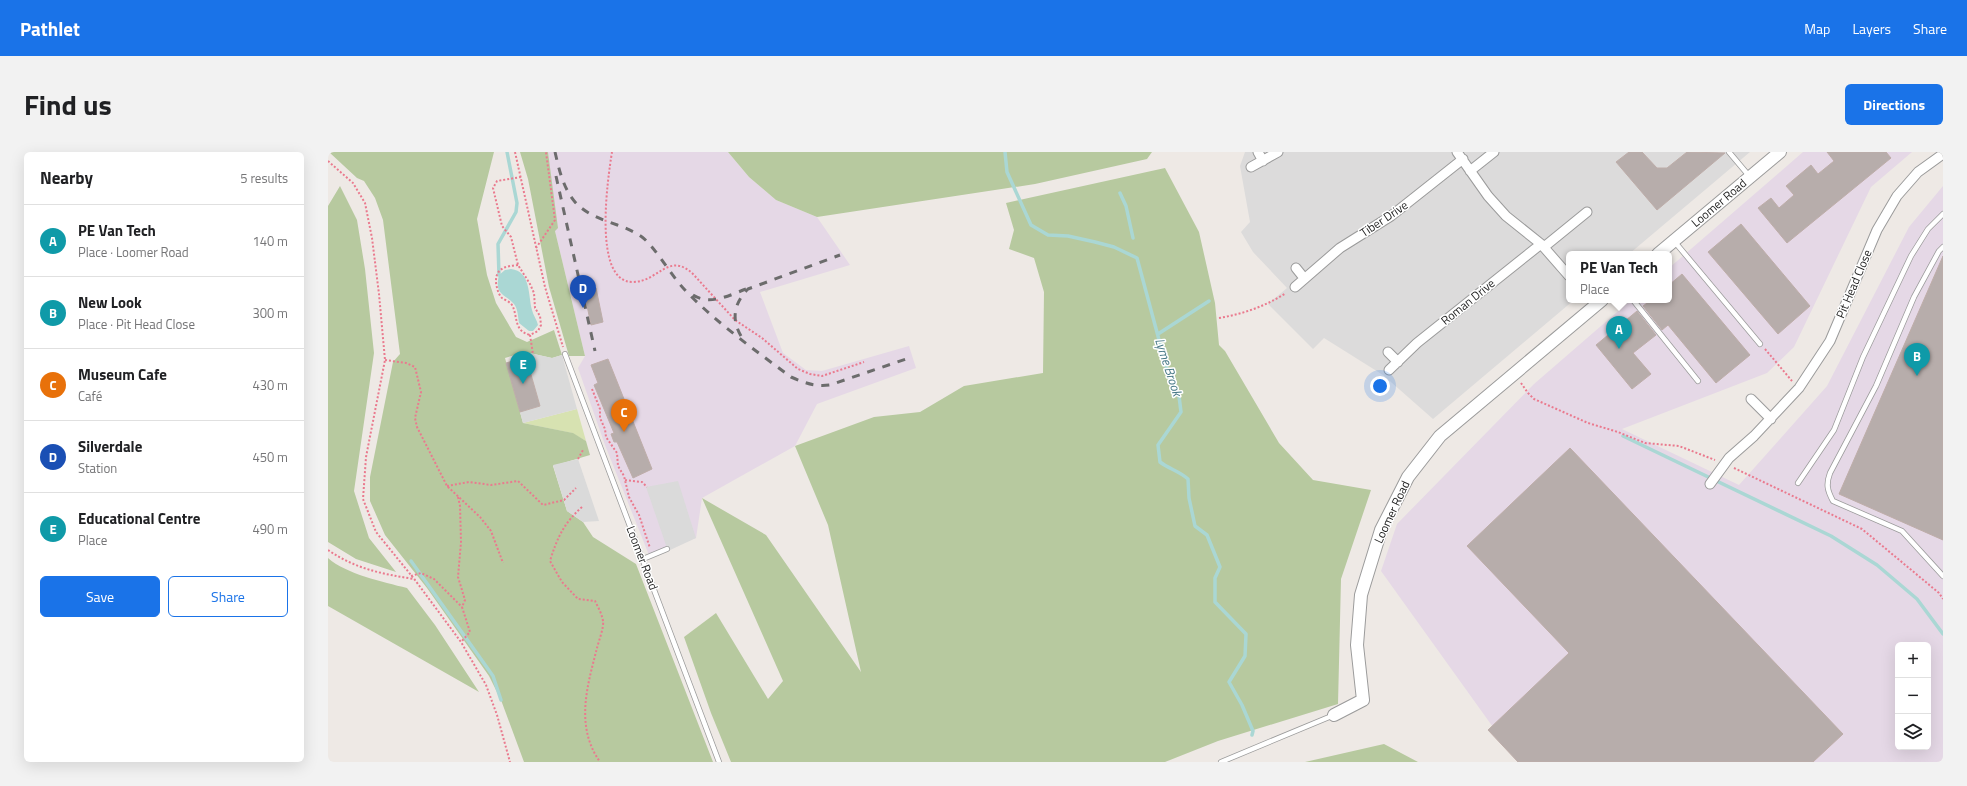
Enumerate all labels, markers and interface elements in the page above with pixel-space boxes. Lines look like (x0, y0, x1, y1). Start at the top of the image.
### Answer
text: Pathlet (20, 14, 80, 43)
text: Map (1804, 18, 1830, 39)
text: Layers (1852, 18, 1891, 39)
text: Share (1913, 18, 1947, 39)
text: Find us (24, 83, 112, 126)
button: Directions (1845, 84, 1943, 125)
text: Nearby (40, 165, 93, 191)
text: 5 results (240, 168, 288, 188)
street label: Loomer Road (1687, 174, 1751, 232)
street label: Tiber Drive (1356, 196, 1412, 242)
text: PE Van Tech (78, 219, 156, 242)
text: A (49, 231, 57, 251)
text: 140 m (252, 231, 288, 251)
text: Place · Loomer Road (78, 242, 189, 262)
street label: Pit Head Close (1831, 247, 1877, 321)
popup (1566, 251, 1672, 303)
text: PE Van Tech (1580, 256, 1658, 279)
street label: Roman Drive (1436, 274, 1499, 329)
pin: D (570, 275, 596, 308)
text: Place (1580, 279, 1609, 299)
text: New Look (78, 291, 142, 314)
text: B (49, 303, 57, 323)
text: 300 m (252, 303, 288, 323)
text: Place · Pit Head Close (78, 314, 195, 334)
pin: A (1606, 316, 1632, 349)
water label: Lyme Brook (1150, 335, 1188, 401)
pin: B (1904, 343, 1930, 376)
pin: E (510, 351, 536, 384)
text: Museum Cafe (78, 363, 167, 386)
text: C (49, 375, 57, 395)
text: 430 m (252, 375, 288, 395)
your location (1370, 376, 1390, 396)
text: Café (78, 386, 102, 406)
pin: C (611, 399, 637, 432)
text: Silverdale (78, 435, 142, 458)
text: D (49, 447, 57, 467)
text: 450 m (252, 447, 288, 467)
text: Station (78, 458, 117, 478)
street label: Loomer Road (1369, 477, 1414, 546)
text: Educational Centre (78, 507, 200, 530)
text: E (49, 519, 57, 539)
text: 490 m (252, 519, 288, 539)
street label: Loomer Road (622, 523, 663, 593)
text: Place (78, 530, 107, 550)
button: Save (40, 576, 160, 617)
button: Share (168, 576, 288, 617)
map controls (1895, 642, 1931, 750)
button: + (1895, 642, 1931, 678)
button: − (1895, 678, 1931, 714)
button: layers (1895, 714, 1931, 750)

